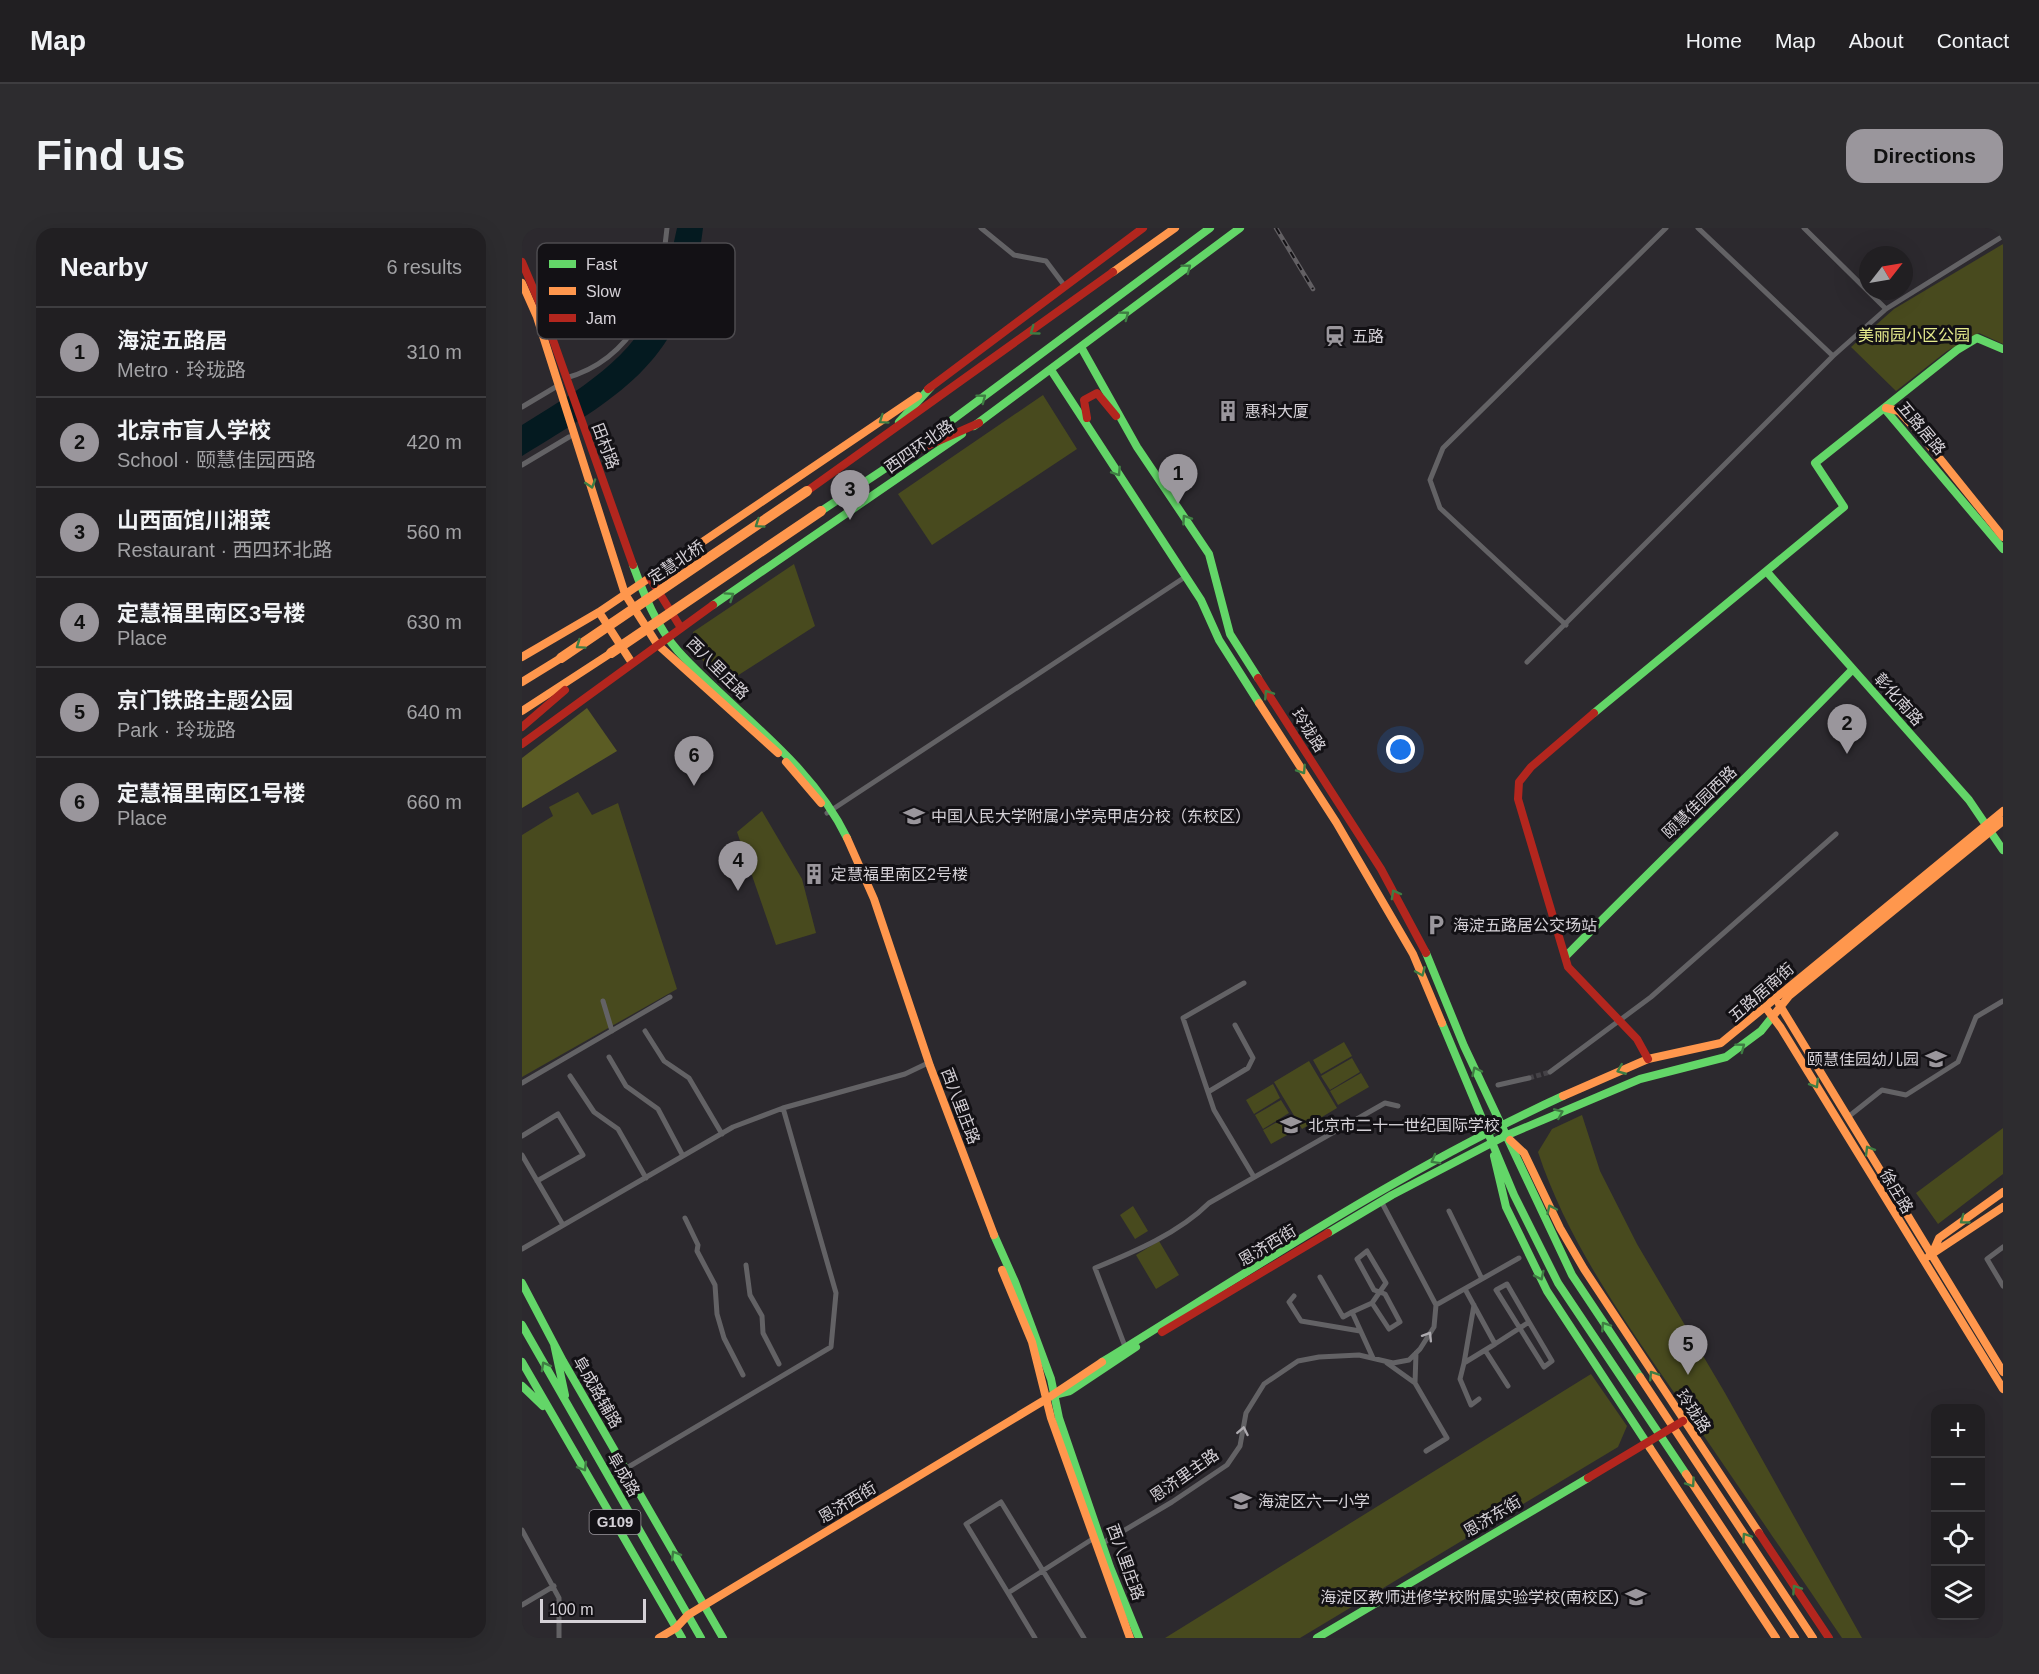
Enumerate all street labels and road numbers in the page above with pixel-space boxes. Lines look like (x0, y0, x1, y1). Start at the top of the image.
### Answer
street label: 五路居路 (1895, 398, 1949, 458)
street label: 西四环北路 (882, 416, 957, 476)
street label: 田村路 (589, 421, 622, 472)
street label: 定慧北桥 (645, 537, 708, 587)
street label: 西八里庄路 (683, 634, 752, 703)
street label: 彰化南路 (1871, 670, 1926, 729)
street label: 玲珑路 (1288, 706, 1329, 755)
street label: 颐慧佳园西路 (1659, 763, 1740, 842)
street label: 五路居南街 (1726, 960, 1797, 1025)
street label: 西八里庄路 (938, 1066, 983, 1147)
street label: 徐庄路 (1877, 1166, 1916, 1216)
street label: 恩济西街 (1235, 1222, 1299, 1269)
street label: 阜成路辅路 (570, 1353, 625, 1431)
street label: 玲珑路 (1673, 1387, 1714, 1436)
street label: 恩济里主路 (1147, 1445, 1222, 1505)
street label: 阜成路 (604, 1449, 643, 1499)
street label: 恩济西街 (815, 1479, 879, 1526)
street label: 恩济东街 (1460, 1493, 1524, 1540)
road number: G109 (590, 1510, 640, 1534)
street label: 西八里庄路 (1104, 1522, 1147, 1603)

